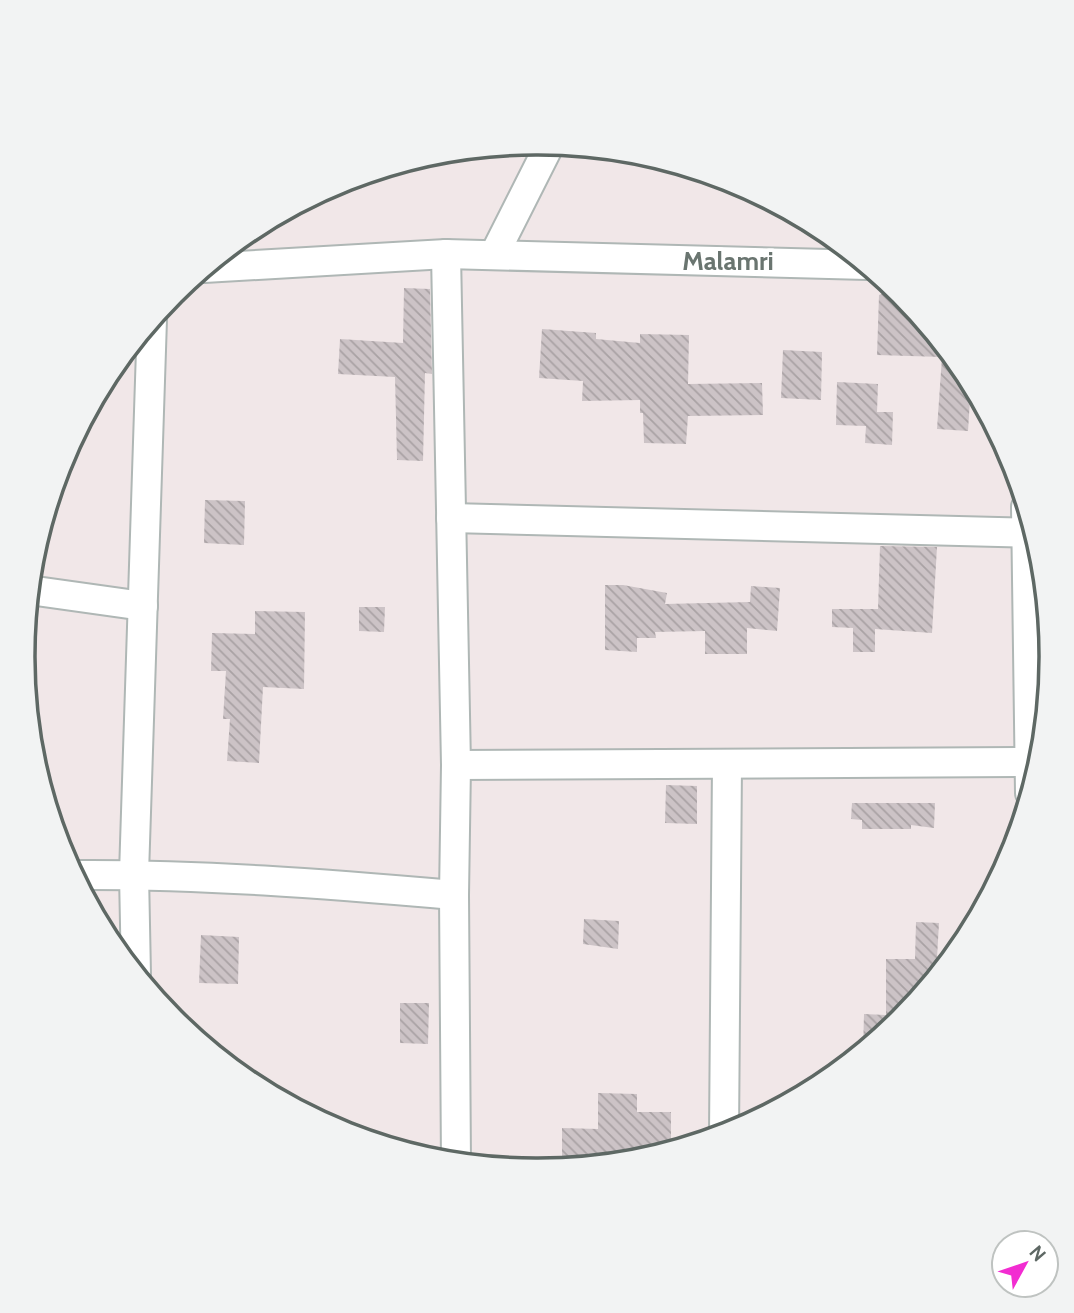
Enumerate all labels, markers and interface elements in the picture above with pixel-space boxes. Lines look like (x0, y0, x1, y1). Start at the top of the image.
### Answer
district label: Malamri (682, 245, 774, 277)
north arrow (990, 1229, 1060, 1299)
text: N (1025, 1241, 1051, 1266)

